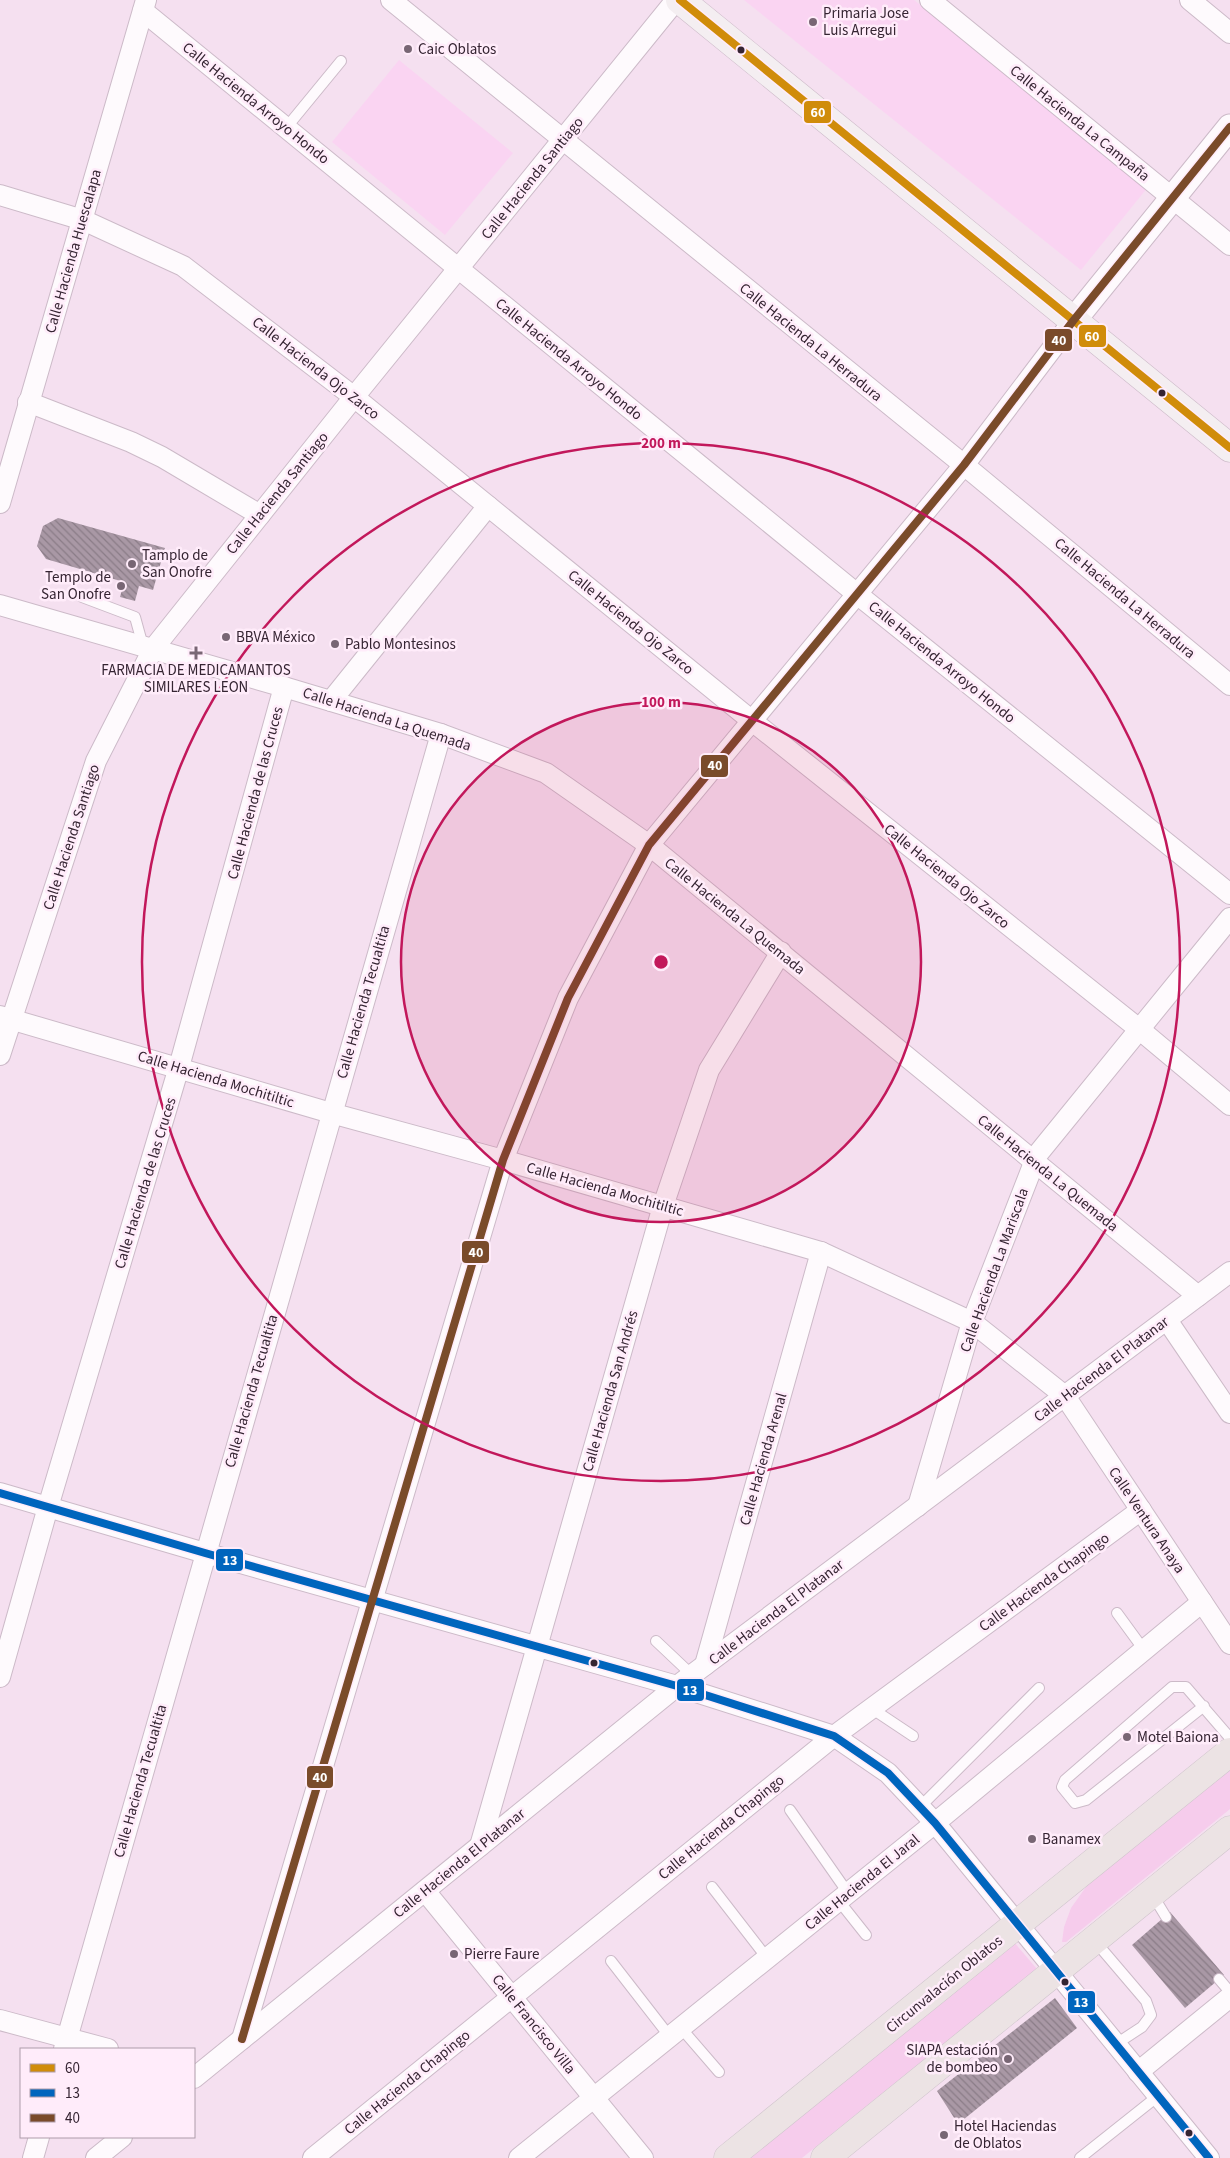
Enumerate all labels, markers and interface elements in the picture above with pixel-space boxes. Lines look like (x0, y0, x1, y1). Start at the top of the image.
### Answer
place label: Primaria Jose Luis Arregui (823, 3, 909, 41)
marker: Primaria Jose Luis Arregui (807, 16, 819, 28)
street label: Calle Hacienda Arroyo Hondo (178, 37, 334, 169)
place label: Caic Oblatos (418, 39, 496, 60)
marker: Caic Oblatos (402, 43, 414, 55)
unlabelled marker (736, 45, 746, 55)
street label: Calle Hacienda La Campaña (1005, 60, 1154, 186)
line badge: 60 (803, 100, 832, 124)
text: 60 (811, 103, 825, 123)
street label: Calle Hacienda Santiago (476, 113, 588, 244)
street label: Calle Hacienda Huescalapa (40, 167, 107, 336)
street label: Calle Hacienda La Herradura (735, 278, 887, 407)
street label: Calle Hacienda Arroyo Hondo (491, 293, 647, 425)
street label: Calle Hacienda Ojo Zarco (248, 312, 384, 425)
line badge: 60 (1078, 324, 1107, 348)
text: 60 (1085, 327, 1099, 347)
line badge: 40 (1044, 328, 1073, 352)
text: 40 (1052, 331, 1066, 351)
unlabelled marker (1157, 388, 1167, 398)
street label: Calle Hacienda Santiago (221, 428, 333, 559)
text: 200 m (641, 433, 681, 454)
street label: Calle Hacienda La Herradura (1050, 533, 1200, 664)
place label: Tamplo de San Onofre (142, 545, 212, 583)
marker: Tamplo de San Onofre (126, 558, 138, 570)
street label: Calle Hacienda Ojo Zarco (563, 565, 698, 680)
place label: Templo de San Onofre (41, 567, 111, 605)
marker: Templo de San Onofre (115, 580, 127, 592)
street label: Calle Hacienda Arroyo Hondo (864, 596, 1020, 728)
place label: BBVA México (236, 627, 315, 648)
marker: BBVA México (220, 631, 232, 643)
place label: Pablo Montesinos (345, 634, 456, 655)
marker: Pablo Montesinos (329, 638, 341, 650)
marker: FARMACIA DE MEDICAMANTOS SIMILARES LEON (190, 647, 202, 659)
place label: FARMACIA DE MEDICAMANTOS SIMILARES LEON (101, 660, 291, 698)
street label: Calle Hacienda La Quemada (300, 682, 474, 757)
text: 100 m (641, 692, 681, 713)
street label: Calle Hacienda de las Cruces (222, 704, 289, 882)
line badge: 40 (700, 754, 729, 778)
text: 40 (708, 756, 722, 776)
street label: Calle Hacienda Santiago (38, 762, 105, 913)
street label: Calle Hacienda Ojo Zarco (879, 819, 1014, 934)
street label: Calle Hacienda La Quemada (660, 853, 810, 980)
street label: Calle Hacienda Tecualtita (332, 923, 395, 1081)
centre of rings (652, 953, 670, 971)
street label: Calle Hacienda Mochitiltic (135, 1046, 297, 1113)
street label: Calle Hacienda de las Cruces (109, 1095, 182, 1271)
street label: Calle Hacienda La Quemada (973, 1110, 1123, 1237)
street label: Calle Hacienda Mochitiltic (524, 1157, 686, 1222)
street label: Calle Hacienda La Mariscala (955, 1185, 1034, 1355)
line badge: 40 (461, 1240, 490, 1264)
text: 40 (469, 1243, 483, 1263)
street label: Calle Hacienda San Andrés (577, 1308, 644, 1474)
street label: Calle Hacienda El Platanar (1029, 1311, 1174, 1427)
street label: Calle Hacienda Tecualtita (220, 1312, 283, 1470)
street label: Calle Hacienda Arenal (735, 1390, 792, 1528)
street label: Calle Ventura Anaya (1103, 1463, 1190, 1578)
street label: Calle Hacienda Chapingo (975, 1528, 1114, 1637)
line badge: 13 (215, 1548, 244, 1572)
text: 13 (223, 1551, 237, 1571)
street label: Calle Hacienda El Platanar (704, 1554, 849, 1670)
unlabelled marker (589, 1658, 599, 1668)
line badge: 13 (676, 1678, 705, 1702)
text: 13 (683, 1681, 697, 1701)
street label: Calle Hacienda Tecualtita (109, 1702, 172, 1860)
place label: Motel Baiona (1137, 1727, 1219, 1748)
marker: Motel Baiona (1121, 1731, 1133, 1743)
line badge: 40 (306, 1765, 334, 1789)
text: 40 (313, 1768, 327, 1788)
street label: Calle Hacienda Chapingo (654, 1770, 789, 1885)
street label: Calle Hacienda El Platanar (389, 1803, 530, 1923)
street label: Calle Hacienda El Jaral (800, 1829, 924, 1935)
place label: Banamex (1042, 1829, 1101, 1850)
marker: Banamex (1026, 1833, 1038, 1845)
street label: Circunvalación Oblatos (881, 1931, 1007, 2038)
place label: Pierre Faure (464, 1944, 539, 1965)
marker: Pierre Faure (448, 1948, 460, 1960)
street label: Calle Francisco Villa (487, 1970, 580, 2079)
unlabelled marker (1060, 1977, 1070, 1987)
line badge: 13 (1067, 1990, 1096, 2014)
text: 13 (1074, 1993, 1088, 2013)
street label: Calle Hacienda Chapingo (340, 2025, 475, 2140)
place label: SIAPA estación de bombeo (906, 2040, 998, 2078)
legend (20, 2048, 195, 2138)
marker: SIAPA estación de bombeo (1002, 2053, 1014, 2065)
text: 60 (65, 2058, 80, 2079)
text: 13 (65, 2083, 80, 2104)
text: 40 (65, 2108, 80, 2129)
place label: Hotel Haciendas de Oblatos (954, 2116, 1056, 2154)
unlabelled marker (1184, 2128, 1194, 2138)
marker: Hotel Haciendas de Oblatos (938, 2129, 950, 2141)

